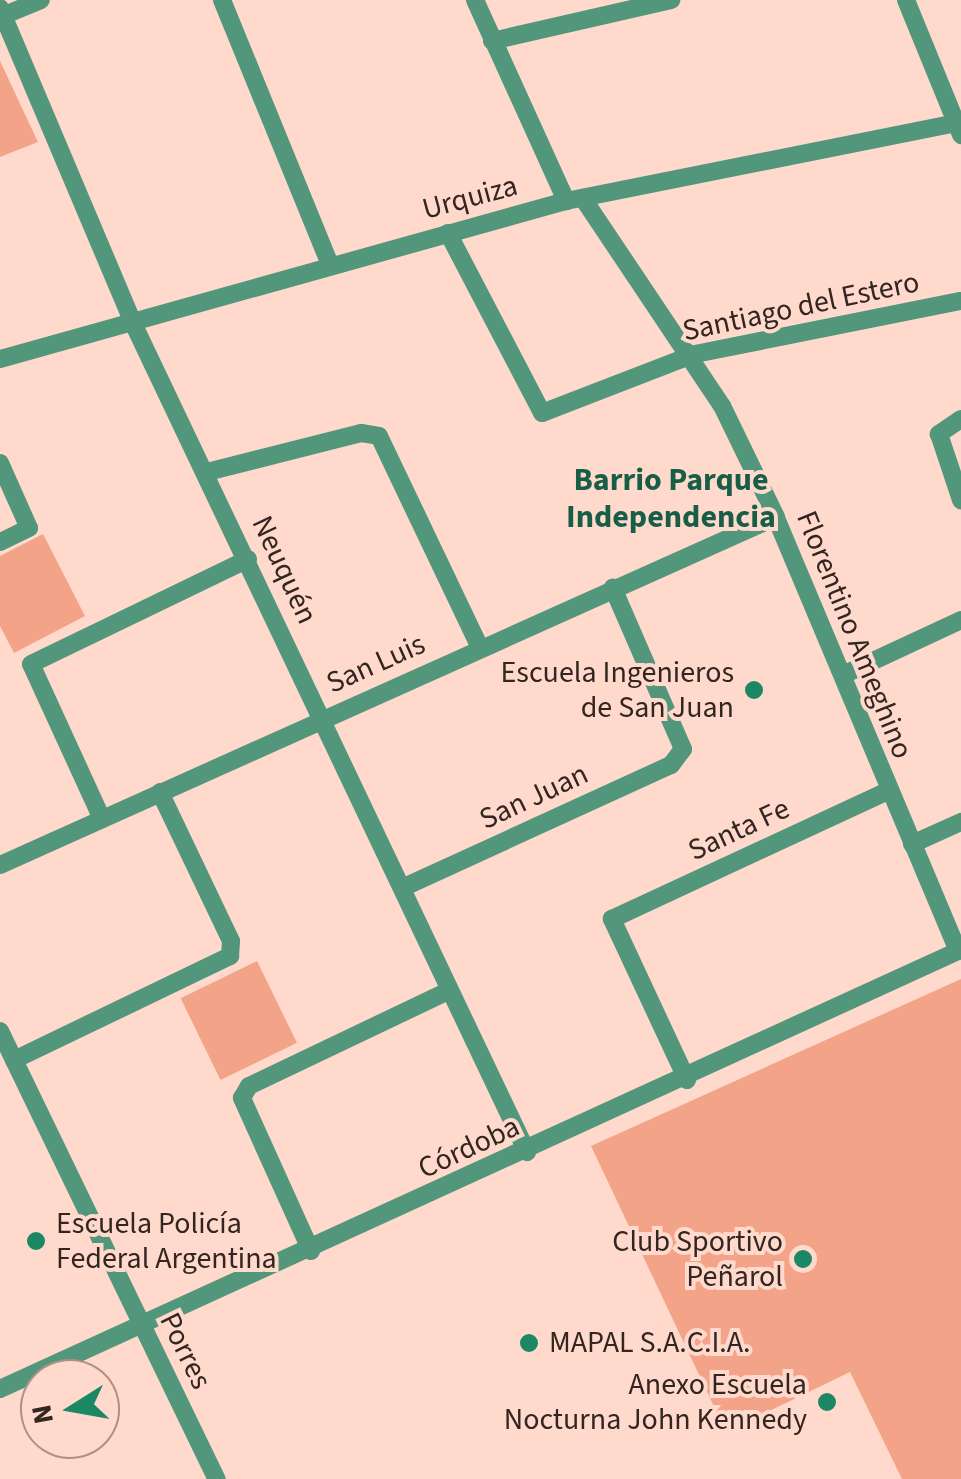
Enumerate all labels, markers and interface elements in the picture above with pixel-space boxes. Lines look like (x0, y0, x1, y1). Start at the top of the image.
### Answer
street label: Urquiza (418, 168, 522, 228)
street label: Santiago del Estero (679, 264, 923, 350)
district label: Barrio Parque Independencia (566, 462, 776, 537)
street label: Florentino Ameghino (788, 506, 920, 764)
street label: Neuquén (243, 510, 325, 630)
street label: San Luis (321, 626, 431, 702)
place label: Escuela Ingenieros de San Juan (501, 655, 734, 726)
marker: Escuela Ingenieros de San Juan (743, 679, 765, 701)
street label: San Juan (474, 756, 594, 838)
street label: Santa Fe (683, 791, 795, 869)
street label: Córdoba (413, 1109, 525, 1187)
place label: Escuela Policía Federal Argentina (56, 1206, 277, 1276)
place label: Club Sportivo Peñarol (612, 1224, 783, 1294)
marker: Escuela Policía Federal Argentina (25, 1230, 47, 1252)
marker: Club Sportivo Peñarol (792, 1248, 814, 1270)
street label: Porres (151, 1307, 219, 1395)
place label: MAPAL S.A.C.I.A. (549, 1325, 751, 1361)
marker: MAPAL S.A.C.I.A. (518, 1332, 540, 1354)
north arrow (20, 1359, 120, 1459)
place label: Anexo Escuela Nocturna John Kennedy (504, 1367, 807, 1438)
marker: Anexo Escuela Nocturna John Kennedy (816, 1391, 838, 1413)
text: N (21, 1401, 64, 1427)

